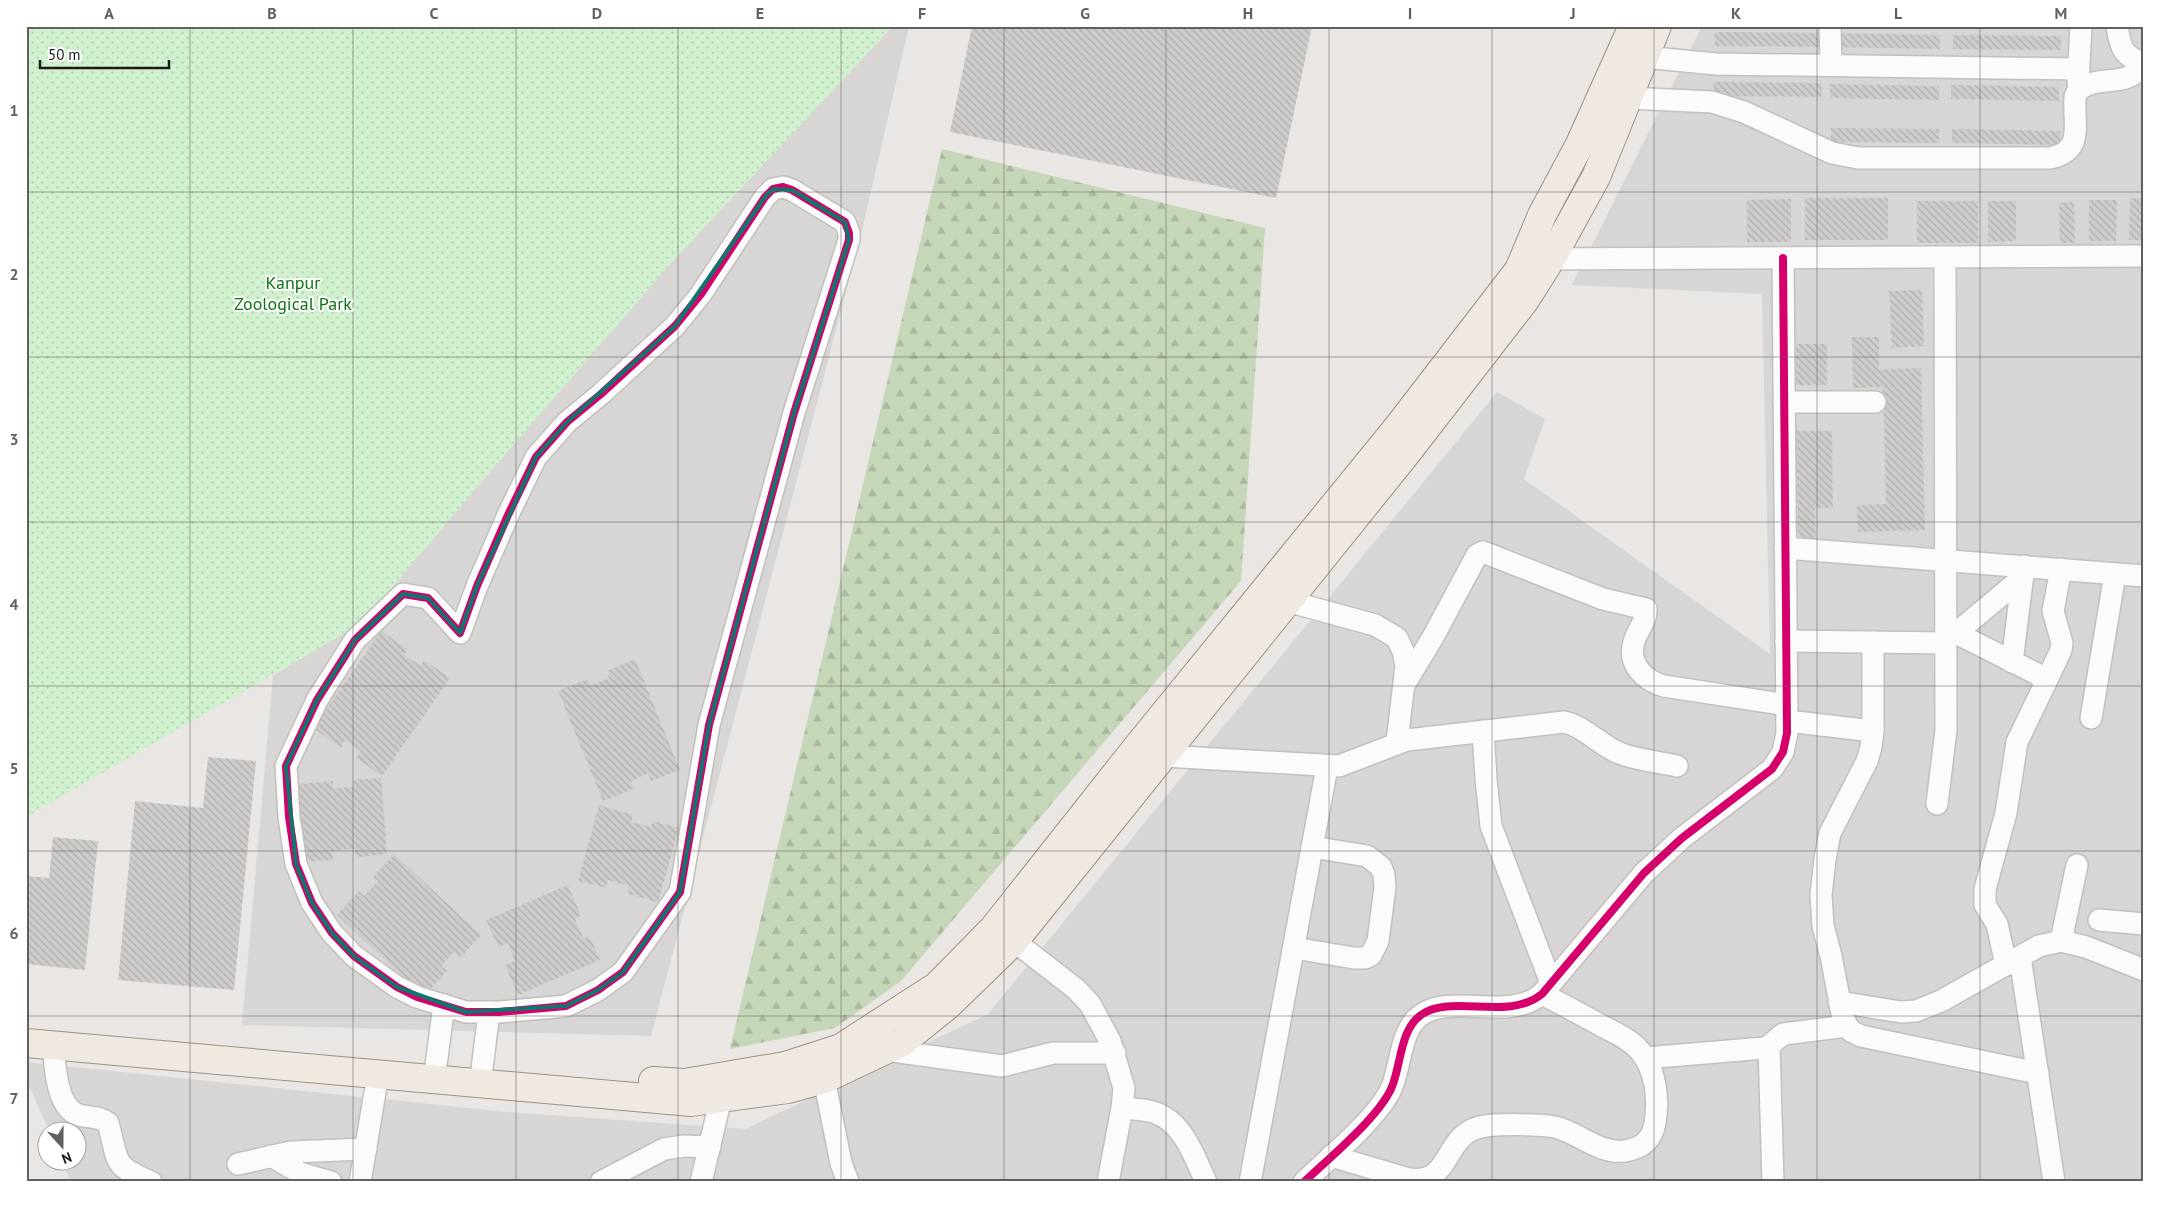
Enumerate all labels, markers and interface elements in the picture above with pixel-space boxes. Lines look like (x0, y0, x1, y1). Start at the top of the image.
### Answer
text: A (104, 3, 114, 23)
text: B (267, 3, 277, 23)
text: C (430, 3, 439, 23)
text: D (592, 3, 602, 23)
text: E (756, 3, 764, 23)
text: F (918, 3, 926, 23)
text: G (1080, 3, 1090, 23)
text: H (1243, 3, 1253, 23)
text: I (1408, 3, 1412, 23)
text: J (1569, 3, 1576, 23)
text: K (1731, 3, 1741, 23)
text: L (1894, 3, 1903, 23)
text: M (2055, 3, 2067, 23)
scale bar (40, 38, 169, 70)
text: 50 m (48, 45, 81, 64)
text: 1 (9, 100, 19, 120)
text: 2 (9, 264, 19, 284)
park label: Kanpur Zoological Park (234, 271, 352, 315)
text: 3 (9, 429, 19, 449)
text: 4 (9, 594, 19, 614)
text: 5 (9, 758, 19, 778)
text: 6 (9, 923, 19, 943)
text: 7 (9, 1088, 19, 1108)
north arrow (38, 1120, 88, 1170)
text: N (59, 1148, 74, 1168)

